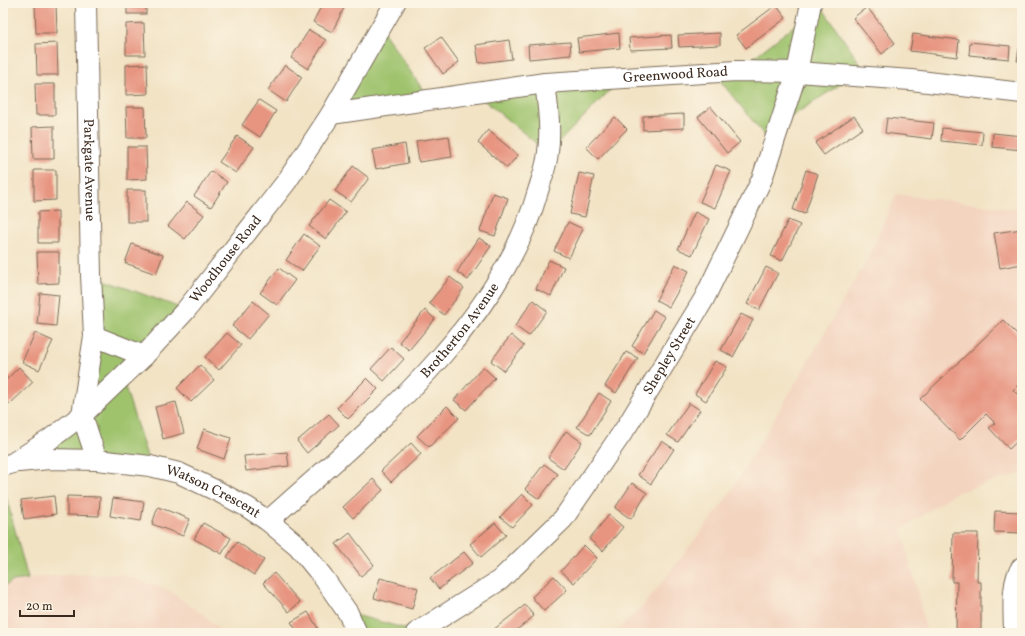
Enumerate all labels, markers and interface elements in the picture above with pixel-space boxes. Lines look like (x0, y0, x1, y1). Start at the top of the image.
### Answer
street label: Greenwood Road (622, 62, 729, 88)
street label: Parkgate Avenue (79, 118, 100, 222)
street label: Woodhouse Road (185, 211, 266, 307)
street label: Brotherton Avenue (416, 279, 504, 383)
street label: Shepley Street (639, 313, 701, 398)
street label: Watson Crescent (164, 461, 264, 523)
scale bar (20, 592, 74, 618)
text: 20 m (26, 599, 53, 615)

